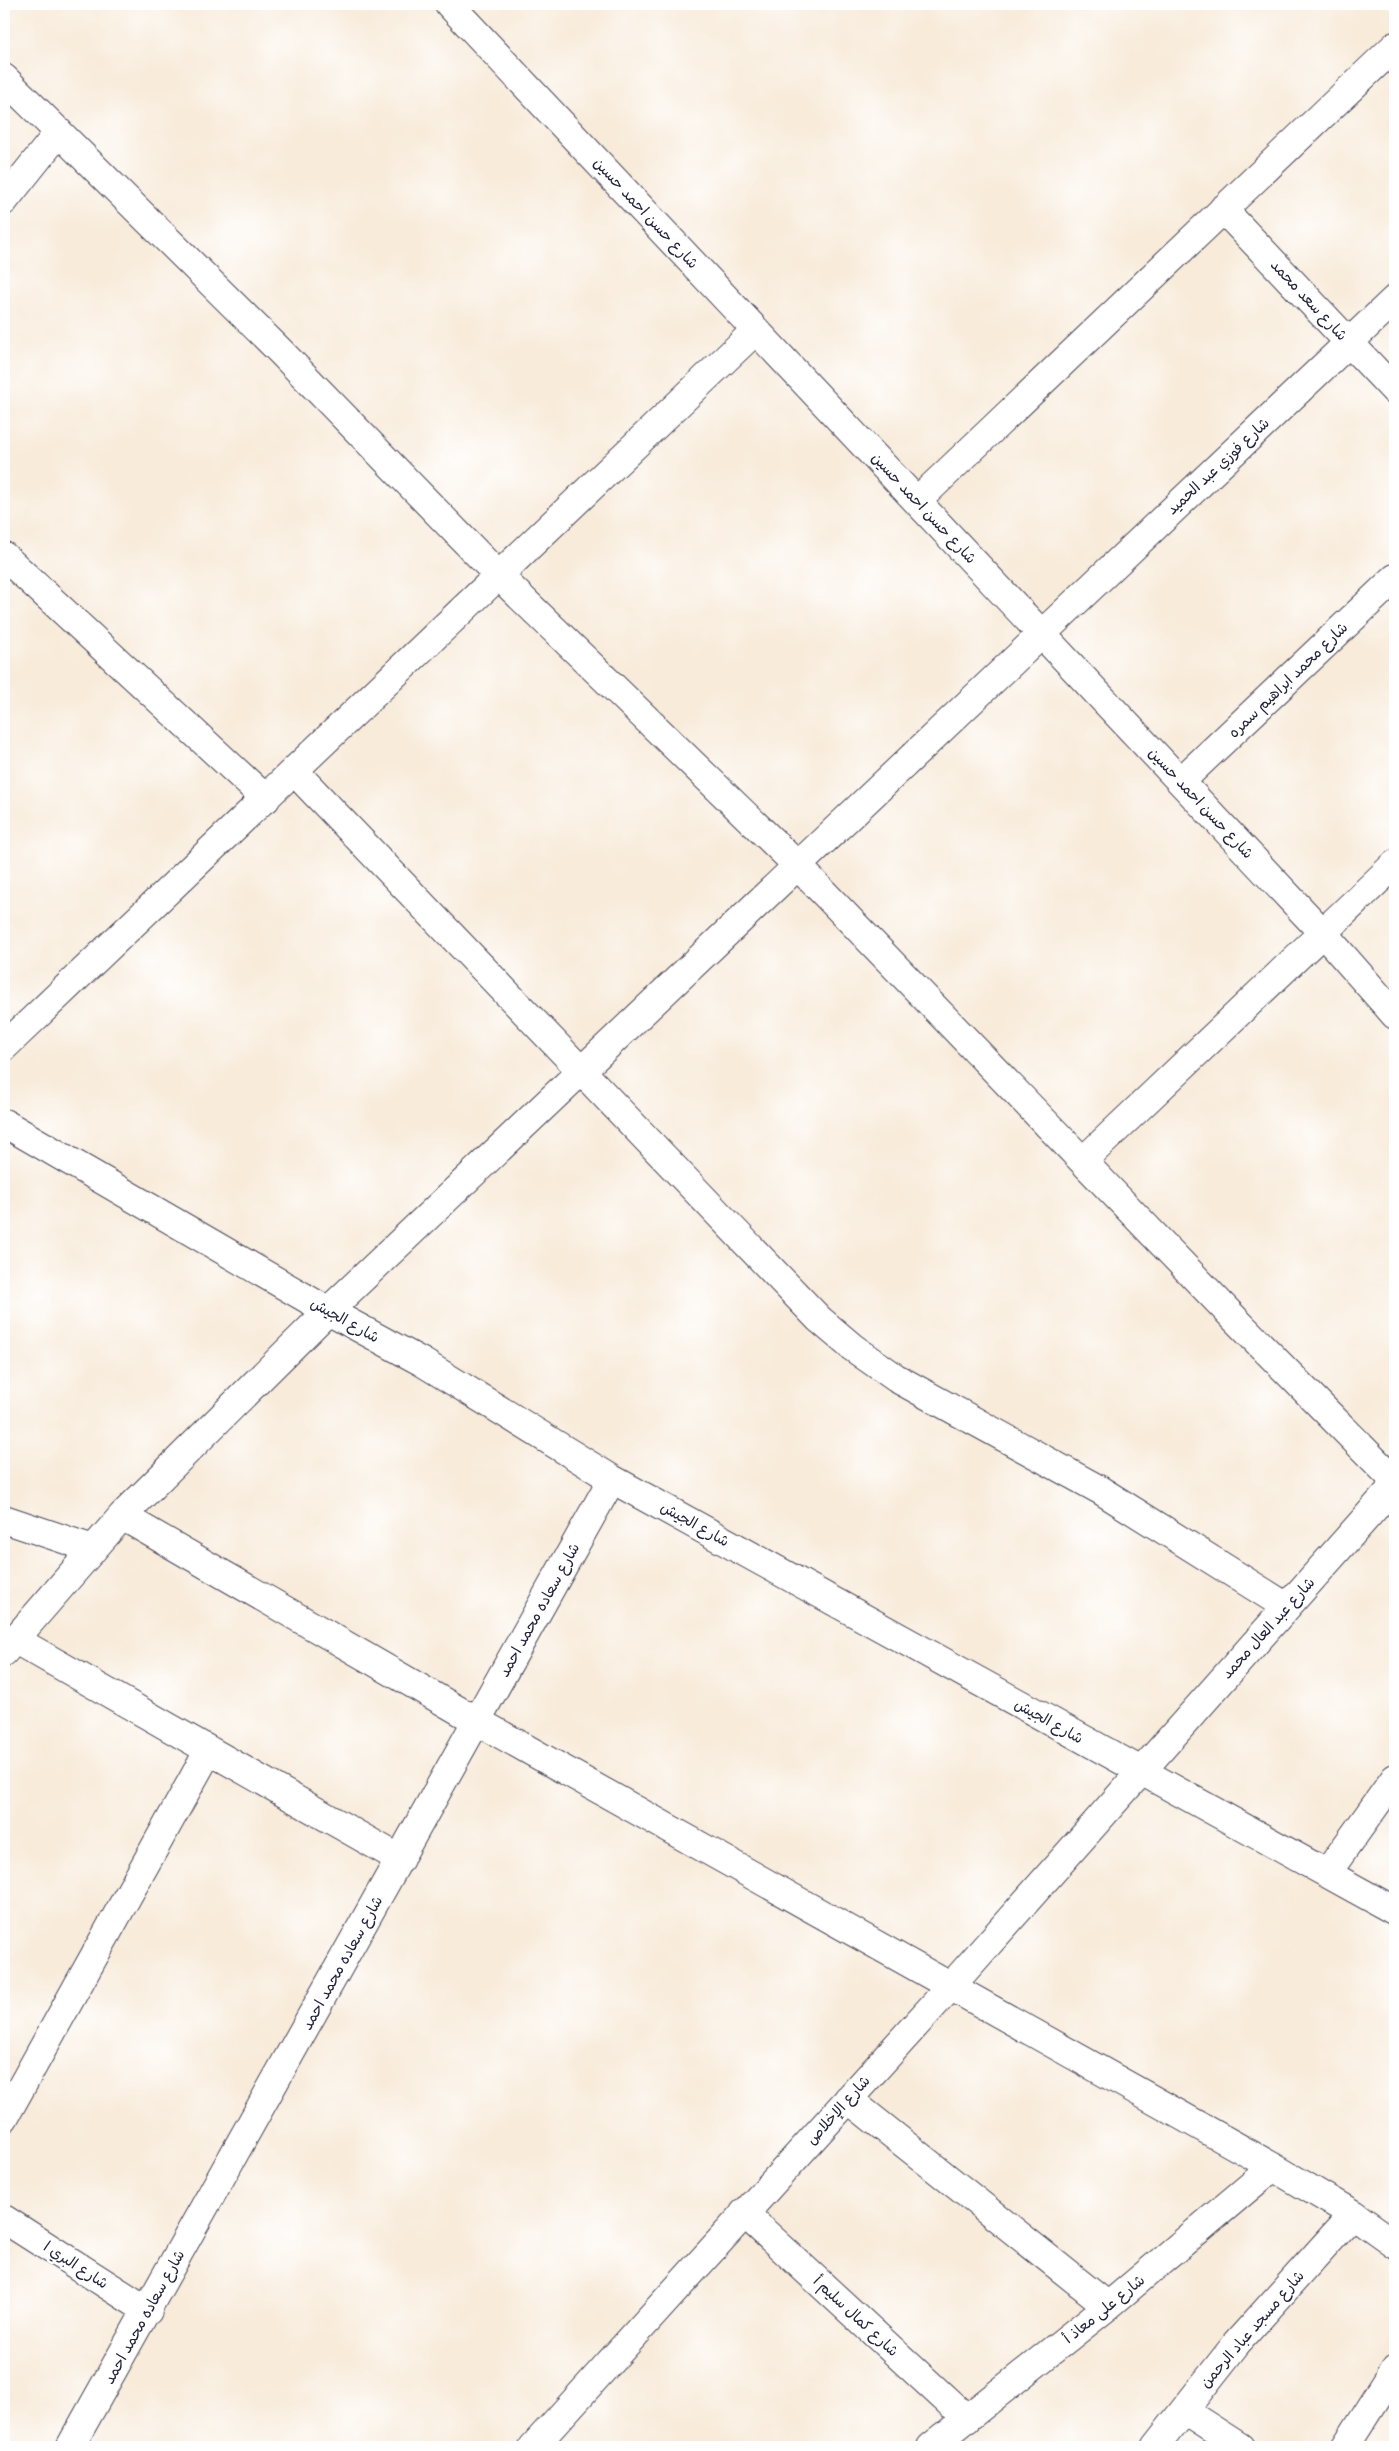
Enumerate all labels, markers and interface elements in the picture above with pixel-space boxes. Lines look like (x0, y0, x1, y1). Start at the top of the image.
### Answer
street label: شارع حسن احمد حسين (587, 151, 705, 275)
street label: شارع سعد محمد (1264, 253, 1354, 347)
street label: شارع فوزي عبد الحميد (1160, 411, 1276, 521)
street label: شارع حسن احمد حسين (865, 446, 983, 570)
street label: شارع محمد ابراهيم سمره (1222, 615, 1354, 745)
street label: شارع حسن احمد حسين (1142, 741, 1260, 865)
street label: شارع الجيش (306, 1290, 384, 1350)
street label: شارع الجيش (656, 1494, 734, 1554)
street label: شارع سعاده محمد احمد (491, 1538, 587, 1682)
street label: شارع عبد العال محمد (1215, 1571, 1321, 1685)
street label: شارع الجيش (1010, 1691, 1088, 1751)
street label: شارع سعاده محمد احمد (294, 1891, 390, 2035)
street label: شارع الإخلاص (799, 2069, 877, 2151)
street label: شارع البري ا (38, 2234, 114, 2296)
street label: شارع سعاده محمد احمد (96, 2245, 192, 2389)
street label: شارع مسجد عباد الرحمن (1193, 2264, 1311, 2394)
street label: شارع على معاذ أ (1057, 2268, 1151, 2350)
street label: شارع كمال سليم أ (807, 2269, 905, 2363)

